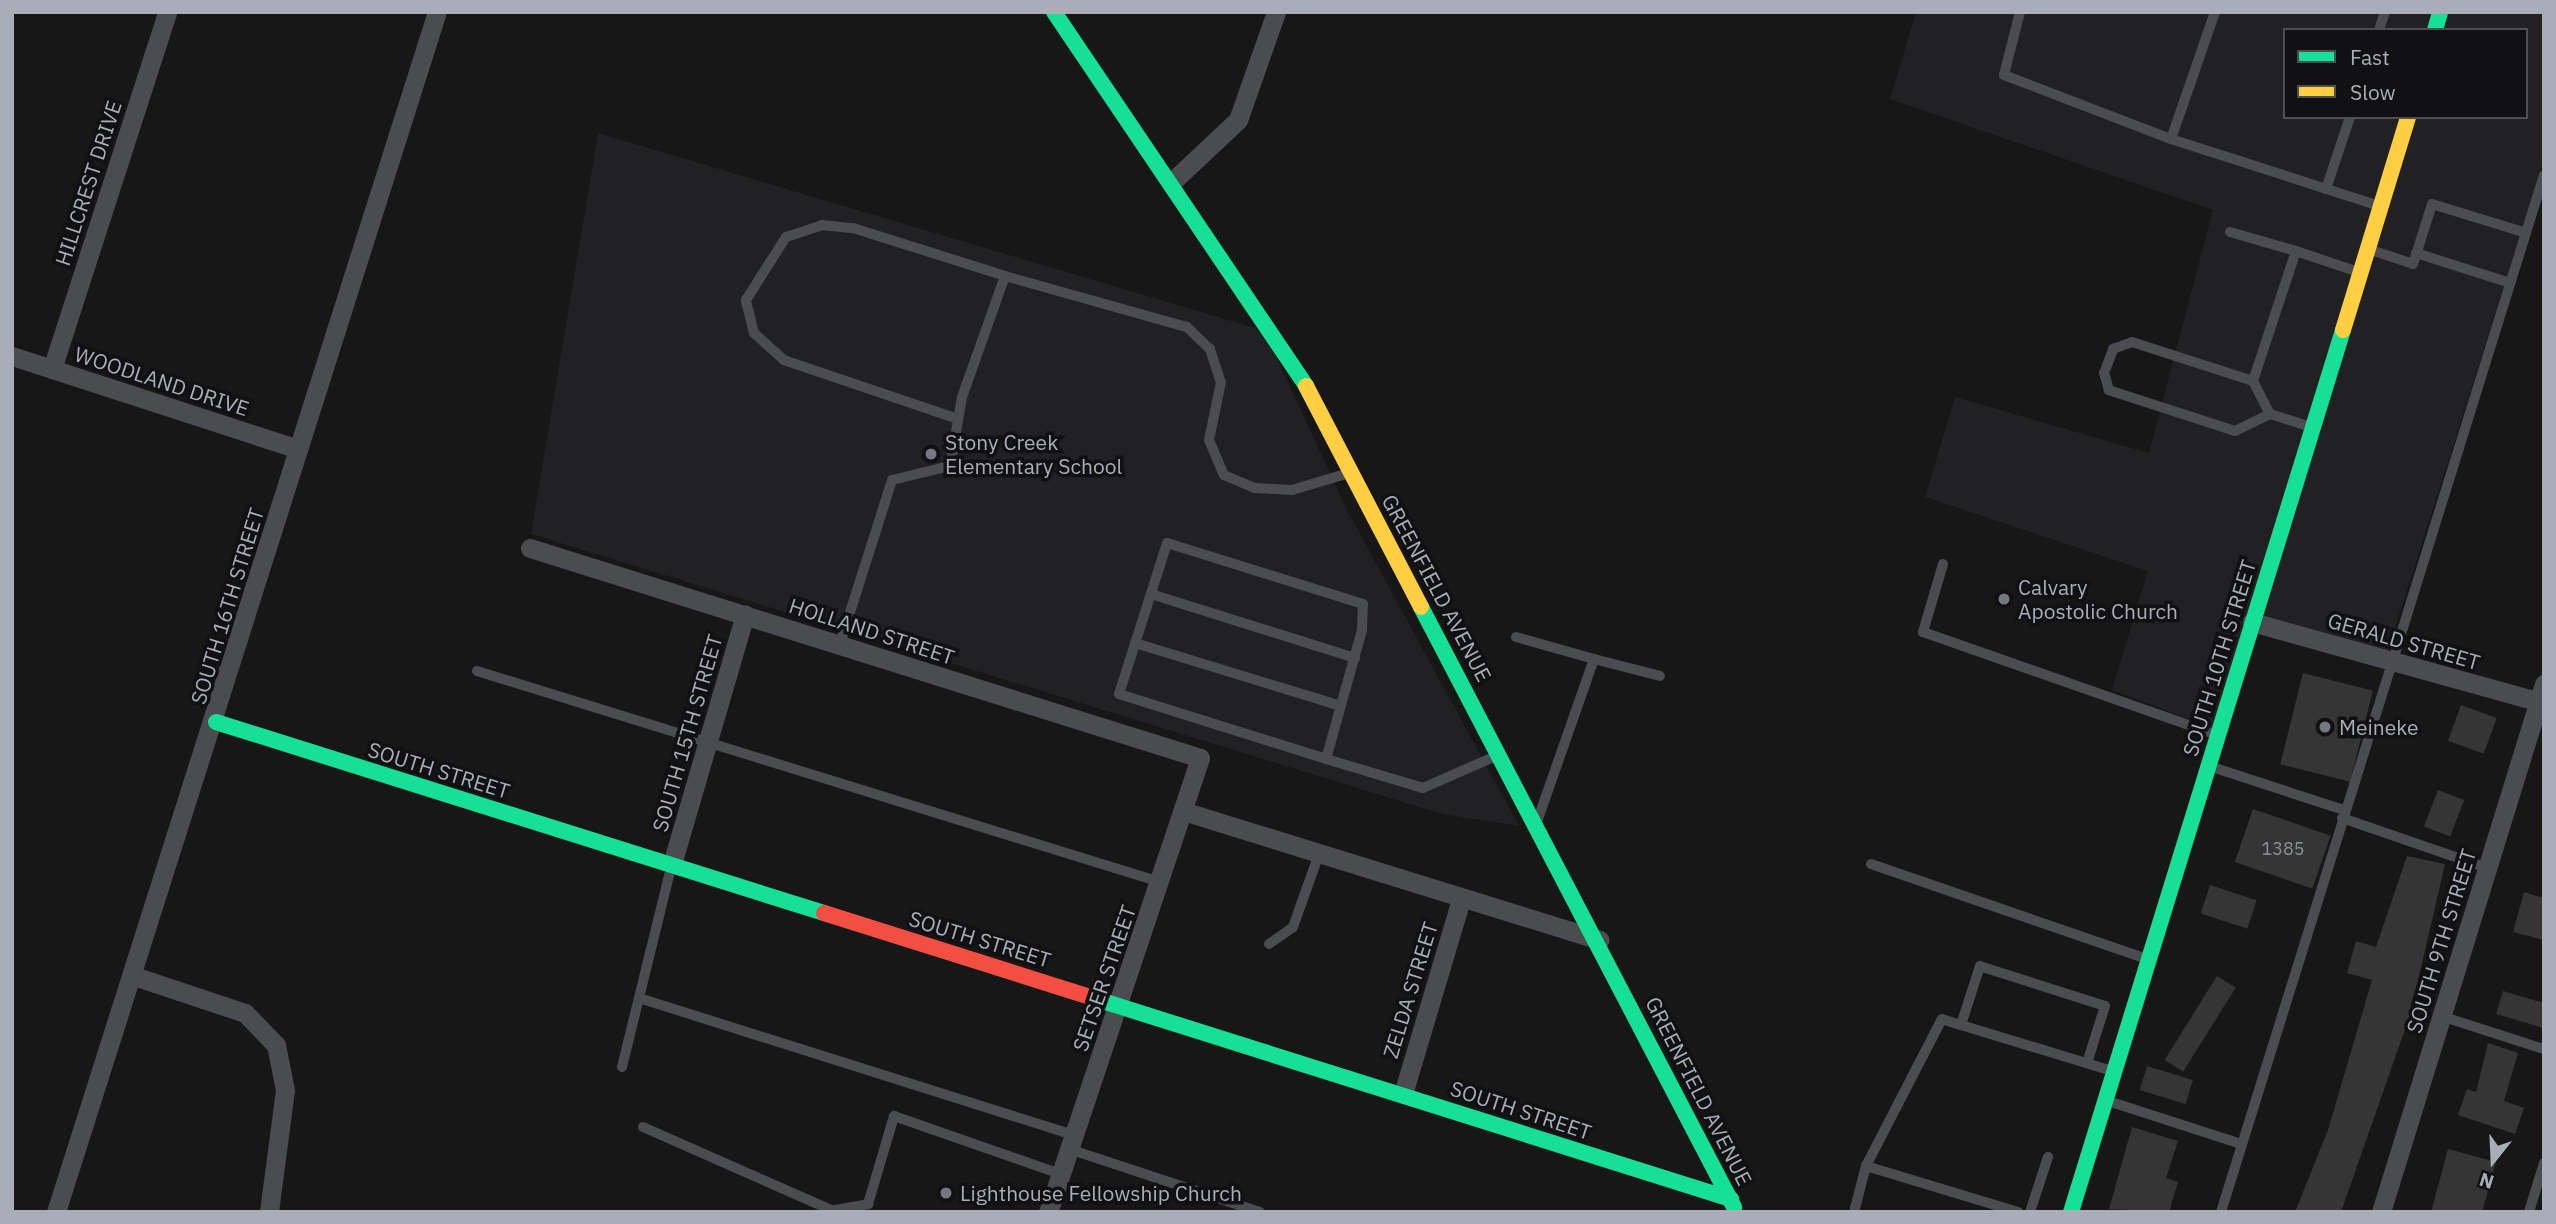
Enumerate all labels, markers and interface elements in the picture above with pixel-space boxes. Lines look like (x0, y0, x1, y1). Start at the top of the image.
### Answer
legend (2283, 28, 2528, 119)
text: Fast (2350, 43, 2390, 71)
text: Slow (2350, 78, 2396, 106)
street label: HILLCREST DRIVE (49, 97, 127, 269)
street label: WOODLAND DRIVE (72, 341, 252, 421)
place label: Stony Creek Elementary School (945, 429, 1122, 479)
marker: Stony Creek Elementary School (923, 446, 939, 462)
street label: GREENFIELD AVENUE (1377, 490, 1497, 686)
street label: SOUTH 16TH STREET (185, 505, 269, 707)
street label: SOUTH 10TH STREET (2177, 557, 2261, 759)
place label: Calvary Apostolic Church (2018, 574, 2178, 624)
marker: Calvary Apostolic Church (1996, 591, 2012, 607)
street label: HOLLAND STREET (786, 592, 958, 670)
street label: GERALD STREET (2325, 607, 2483, 675)
street label: SOUTH 15TH STREET (647, 631, 727, 835)
place label: Meineke (2339, 714, 2419, 740)
marker: Meineke (2317, 719, 2333, 735)
street label: SOUTH STREET (365, 736, 513, 804)
house number: 1385 (2261, 838, 2305, 860)
street label: SOUTH 9TH STREET (2401, 846, 2481, 1036)
street label: SETSER STREET (1067, 902, 1141, 1054)
street label: SOUTH STREET (906, 905, 1054, 973)
street label: ZELDA STREET (1377, 919, 1443, 1061)
street label: GREENFIELD AVENUE (1640, 992, 1758, 1190)
street label: SOUTH STREET (1447, 1075, 1595, 1145)
north arrow (2458, 1126, 2528, 1196)
text: N (2476, 1167, 2497, 1195)
place label: Lighthouse Fellowship Church (960, 1180, 1242, 1206)
marker: Lighthouse Fellowship Church (938, 1185, 954, 1201)

